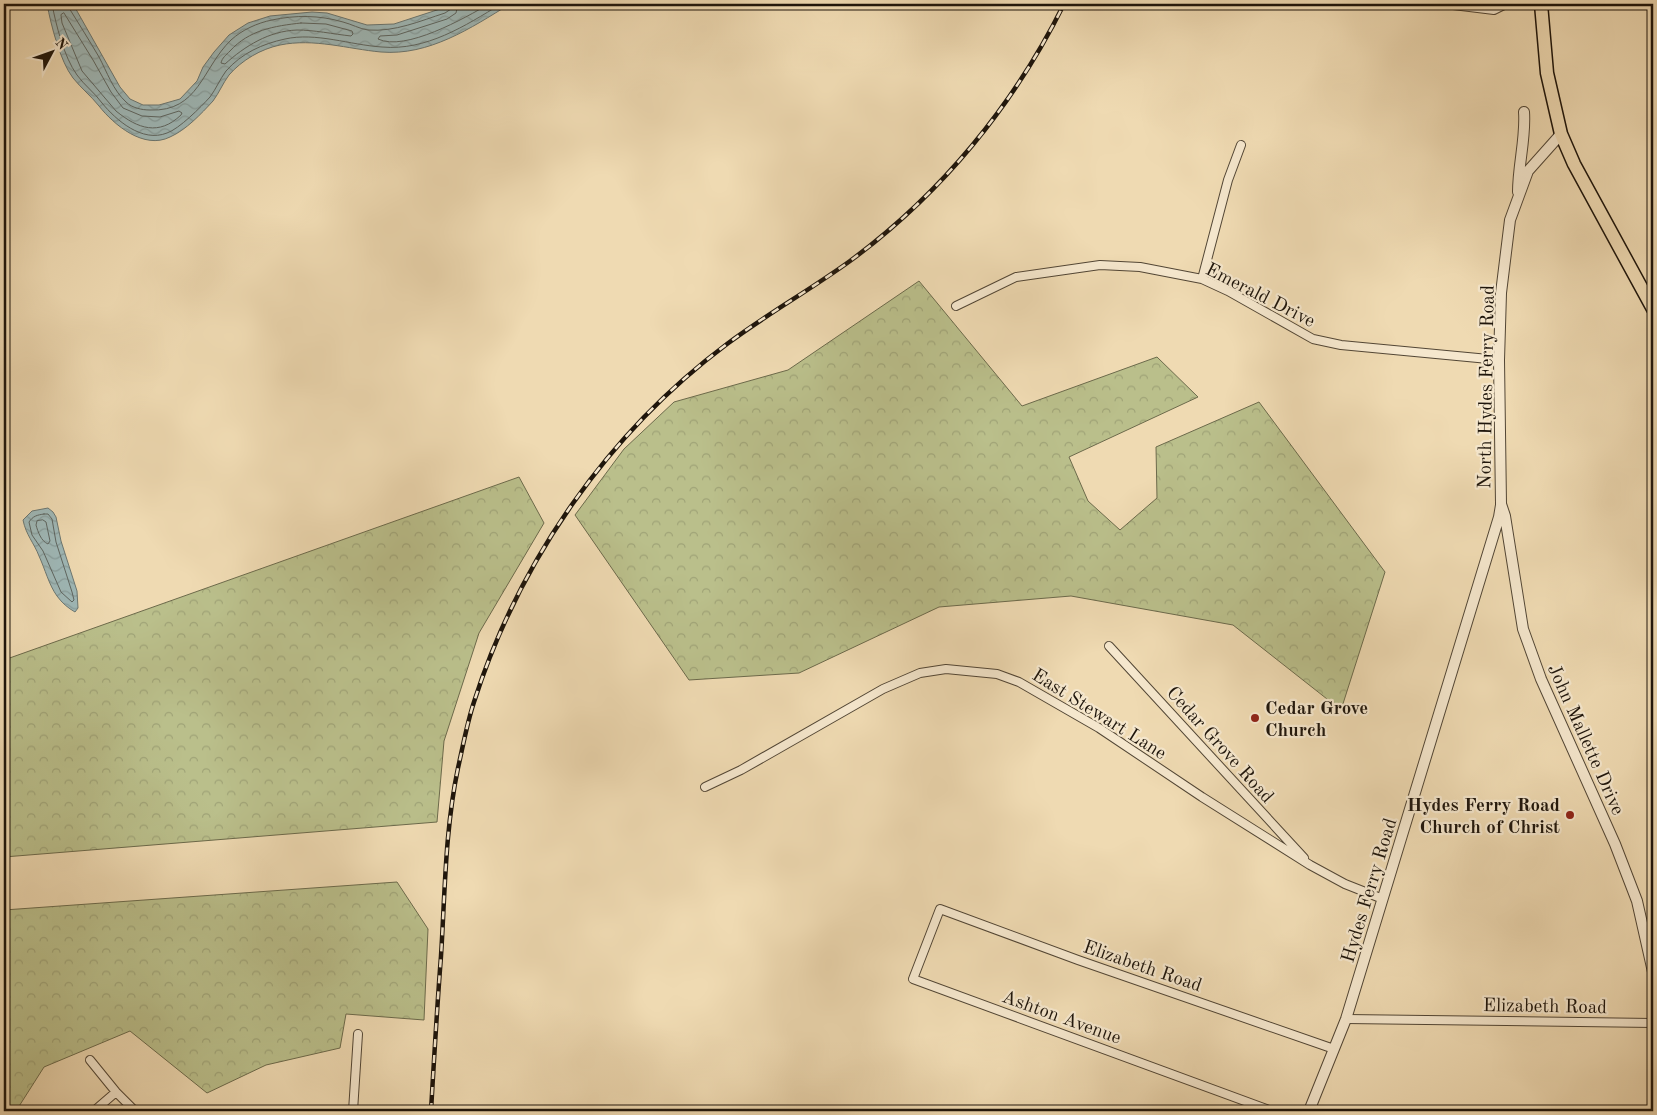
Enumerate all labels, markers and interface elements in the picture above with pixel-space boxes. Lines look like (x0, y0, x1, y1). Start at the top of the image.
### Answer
north arrow (28, 28, 78, 78)
text: N (52, 35, 70, 53)
street label: Emerald Drive (1202, 260, 1318, 332)
street label: North Hydes Ferry Road (1476, 285, 1499, 489)
street label: John Mallette Drive (1543, 662, 1627, 818)
street label: East Stewart Lane (1028, 666, 1169, 764)
street label: Cedar Grove Road (1162, 684, 1276, 808)
place label: Cedar Grove Church (1265, 700, 1368, 741)
marker: Cedar Grove Church (1249, 712, 1261, 724)
place label: Hydes Ferry Road Church of Christ (1407, 797, 1560, 838)
marker: Hydes Ferry Road Church of Christ (1564, 809, 1576, 821)
street label: Hydes Ferry Road (1339, 816, 1401, 965)
street label: Elizabeth Road (1080, 938, 1204, 997)
street label: Ashton Avenue (999, 988, 1123, 1049)
street label: Elizabeth Road (1483, 997, 1607, 1018)

